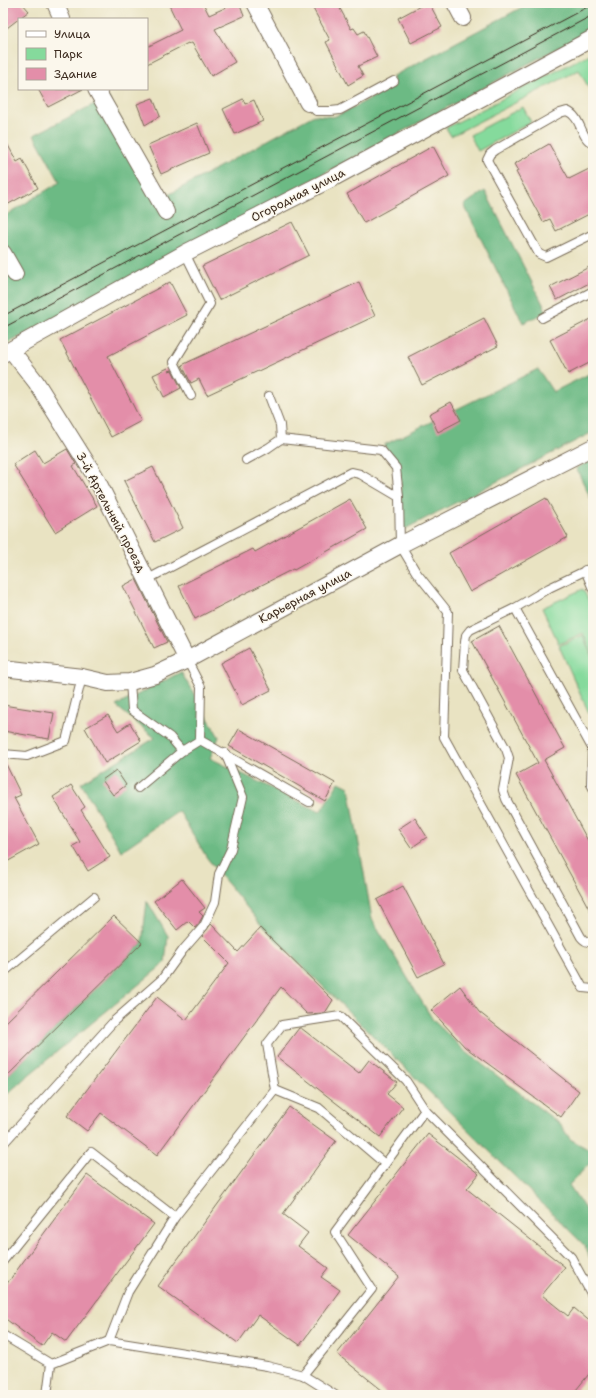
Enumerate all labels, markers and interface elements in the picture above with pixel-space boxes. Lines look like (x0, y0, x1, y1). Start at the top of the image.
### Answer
legend (18, 18, 148, 90)
text: Улица (54, 26, 91, 42)
text: Парк (54, 46, 83, 62)
text: Здание (54, 66, 98, 82)
street label: Огородная улица (248, 164, 348, 226)
street label: 3-й Артельный проезд (72, 449, 150, 575)
street label: Карьерная улица (256, 565, 355, 627)

